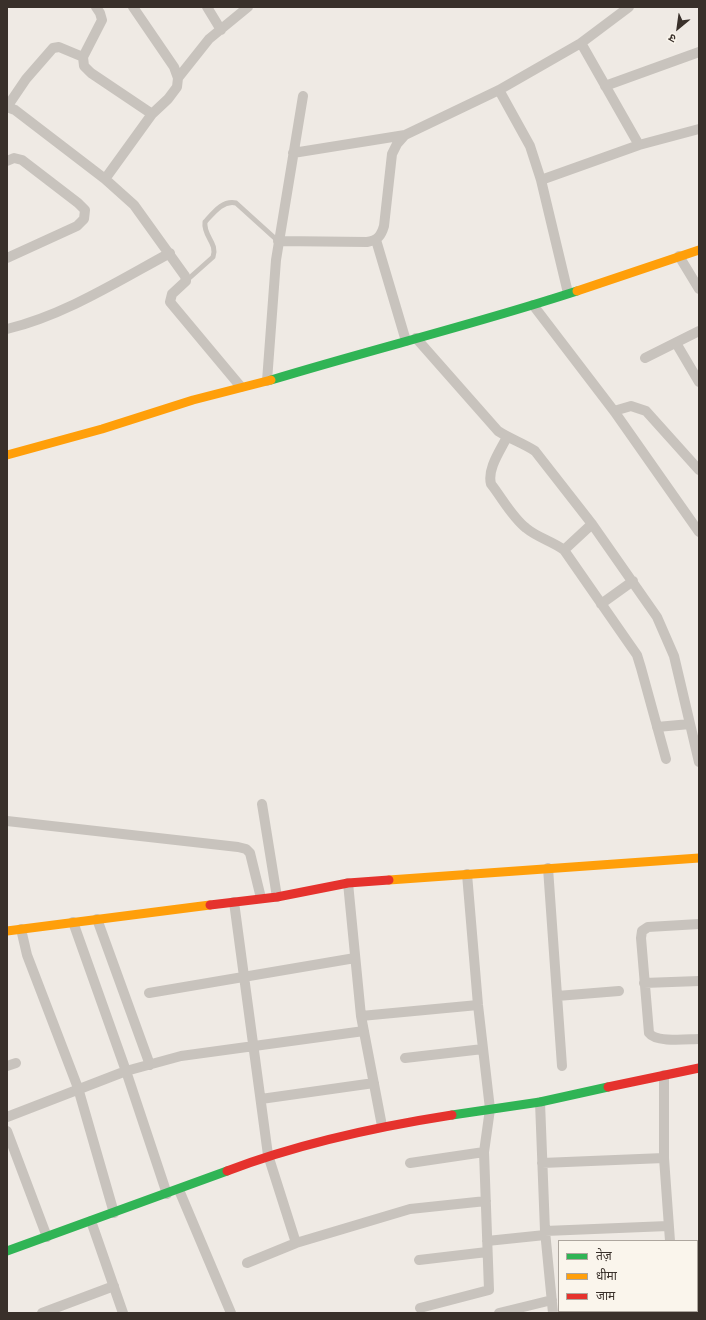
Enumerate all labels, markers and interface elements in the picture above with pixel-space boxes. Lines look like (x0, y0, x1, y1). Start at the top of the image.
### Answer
north arrow (658, 8, 698, 48)
text: उ (666, 31, 678, 46)
legend (558, 1240, 698, 1312)
text: तेज़ (596, 1248, 612, 1263)
text: धीमा (596, 1268, 617, 1283)
text: जाम (596, 1288, 615, 1303)

